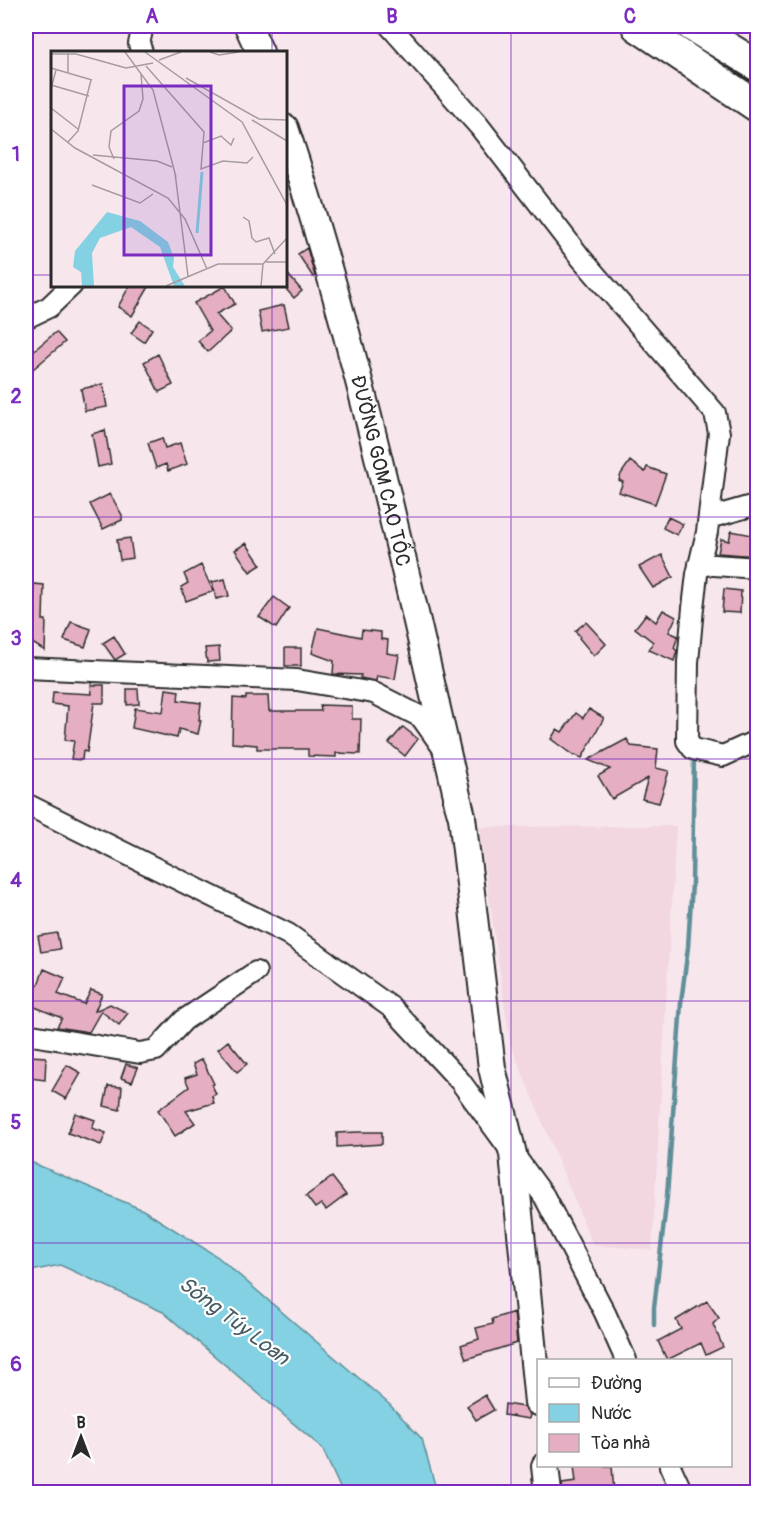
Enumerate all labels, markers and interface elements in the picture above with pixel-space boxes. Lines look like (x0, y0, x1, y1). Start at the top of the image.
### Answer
text: A (146, 4, 159, 29)
text: B (386, 4, 398, 29)
text: C (624, 4, 636, 29)
inset map (51, 51, 286, 286)
text: 1 (12, 142, 20, 167)
street label: ĐƯỜNG GOM CAO TỐC (345, 372, 416, 569)
text: 2 (10, 384, 22, 409)
text: 3 (10, 626, 22, 651)
text: 4 (10, 868, 22, 893)
text: 5 (11, 1110, 22, 1135)
water label: Sông Túy Loan (174, 1271, 295, 1372)
text: 6 (10, 1352, 22, 1377)
legend (537, 1359, 732, 1467)
text: Đường (591, 1372, 642, 1395)
text: Nước (591, 1402, 632, 1425)
north arrow (51, 1407, 111, 1467)
text: B (76, 1413, 86, 1433)
text: Tòa nhà (591, 1432, 650, 1455)

